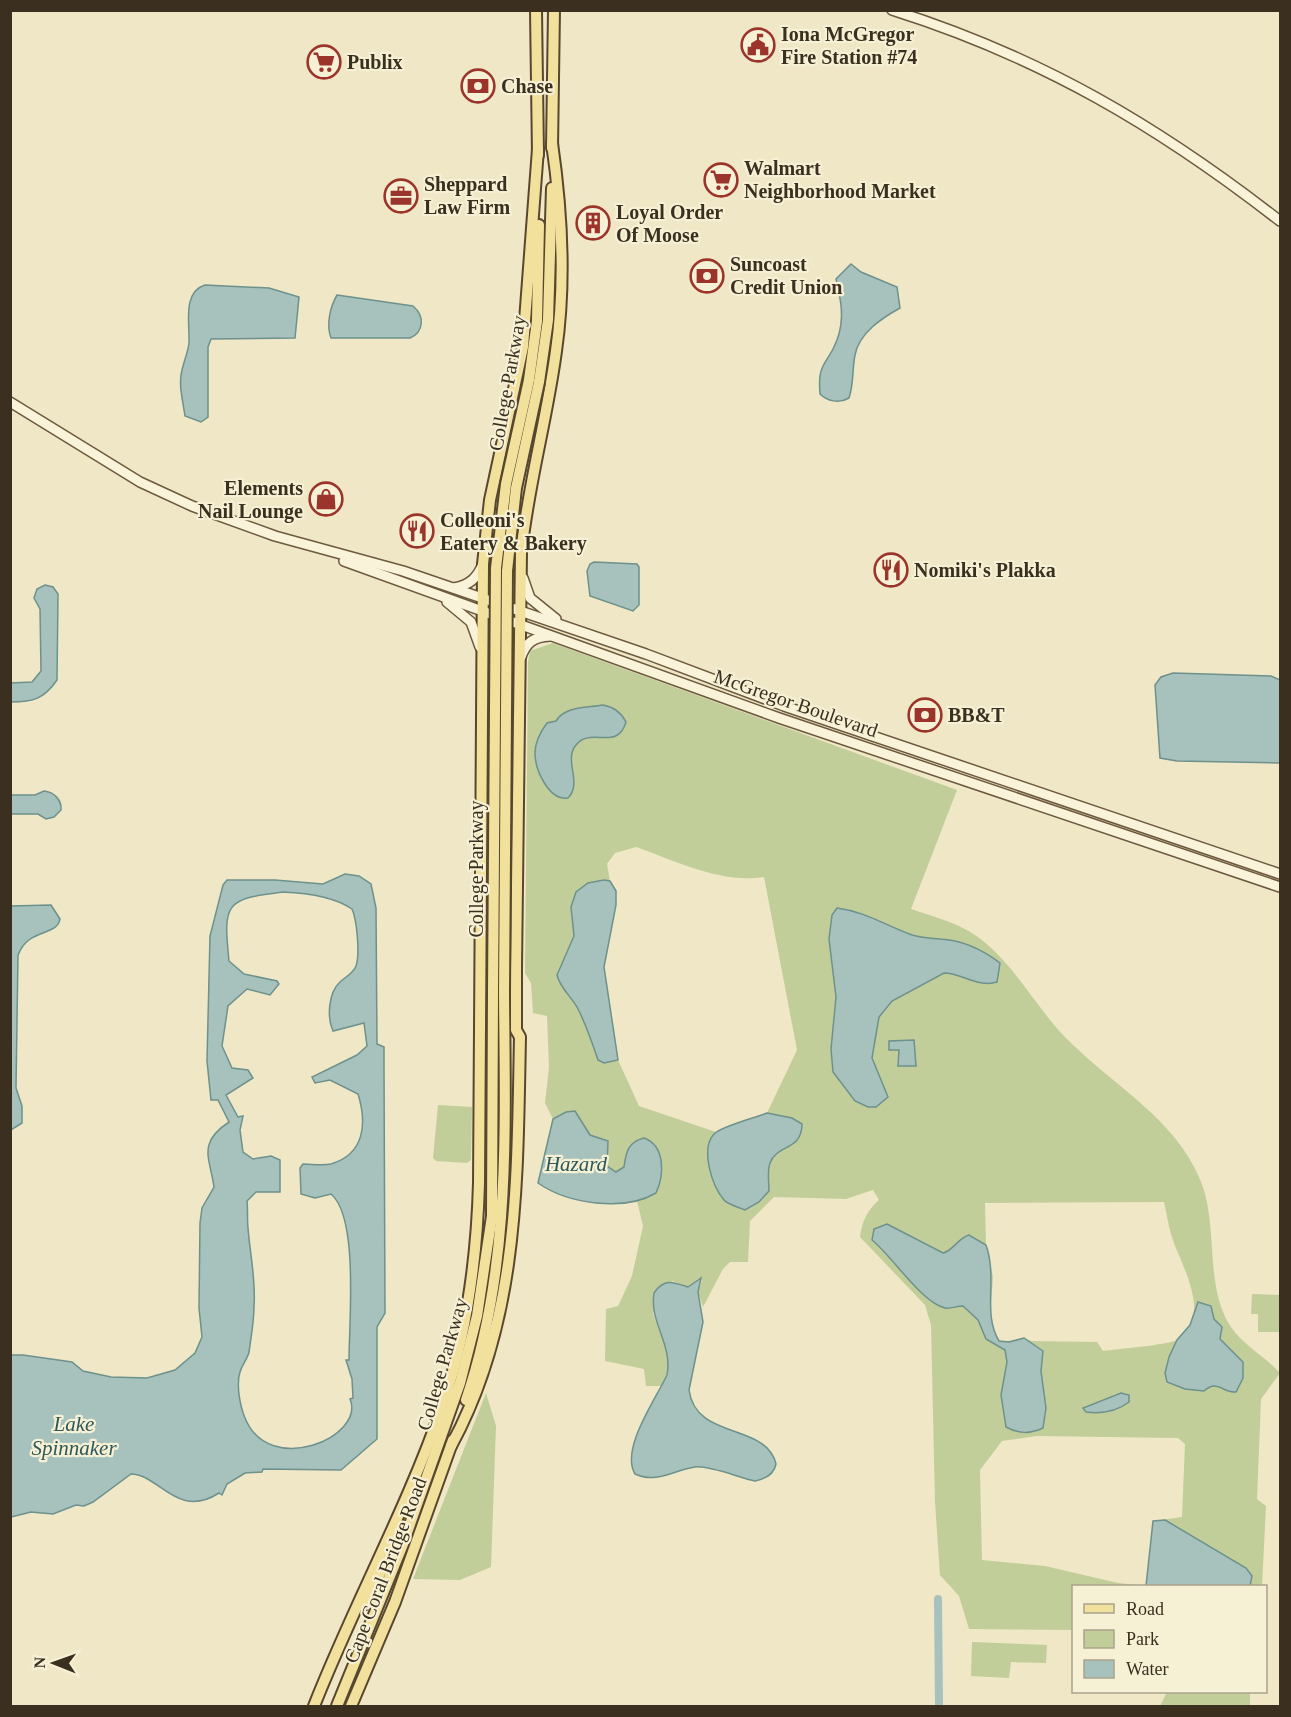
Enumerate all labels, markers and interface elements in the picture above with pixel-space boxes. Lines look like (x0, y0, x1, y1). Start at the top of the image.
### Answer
place label: Iona McGregor Fire Station #74 (781, 23, 917, 68)
public building icon: Iona McGregor Fire Station #74 (740, 27, 776, 63)
supermarket icon: Publix (306, 44, 342, 80)
place label: Publix (347, 51, 403, 73)
bank icon: Chase (460, 68, 496, 104)
place label: Chase (501, 75, 553, 97)
place label: Walmart Neighborhood Market (744, 157, 936, 203)
supermarket icon: Walmart Neighborhood Market (703, 162, 739, 198)
place label: Sheppard Law Firm (424, 173, 510, 218)
office icon: Sheppard Law Firm (383, 178, 419, 214)
place label: Loyal Order Of Moose (616, 201, 723, 246)
building icon: Loyal Order Of Moose (575, 205, 611, 241)
place label: Suncoast Credit Union (730, 253, 842, 298)
bank icon: Suncoast Credit Union (689, 258, 725, 294)
street label: College Parkway (484, 314, 531, 453)
place label: Elements Nail Lounge (198, 477, 303, 523)
shop icon: Elements Nail Lounge (308, 481, 344, 517)
place label: Colleoni's Eatery & Bakery (440, 509, 587, 555)
restaurant icon: Colleoni's Eatery & Bakery (399, 513, 435, 549)
restaurant icon: Nomiki's Plakka (873, 552, 909, 588)
place label: Nomiki's Plakka (914, 559, 1056, 581)
street label: McGregor Boulevard (711, 665, 881, 742)
bank icon: BB&T (907, 697, 943, 733)
place label: BB&T (948, 704, 1005, 726)
street label: College Parkway (465, 800, 488, 938)
water label: Hazard (544, 1152, 608, 1176)
street label: College Parkway (413, 1295, 472, 1433)
water label: Lake Spinnaker (31, 1412, 117, 1460)
street label: Cape Coral Bridge Road (339, 1474, 432, 1666)
legend (1072, 1585, 1267, 1693)
text: Road (1126, 1599, 1164, 1619)
text: Park (1126, 1629, 1159, 1649)
north arrow (24, 1633, 84, 1693)
text: N (31, 1656, 48, 1669)
text: Water (1126, 1659, 1169, 1679)

